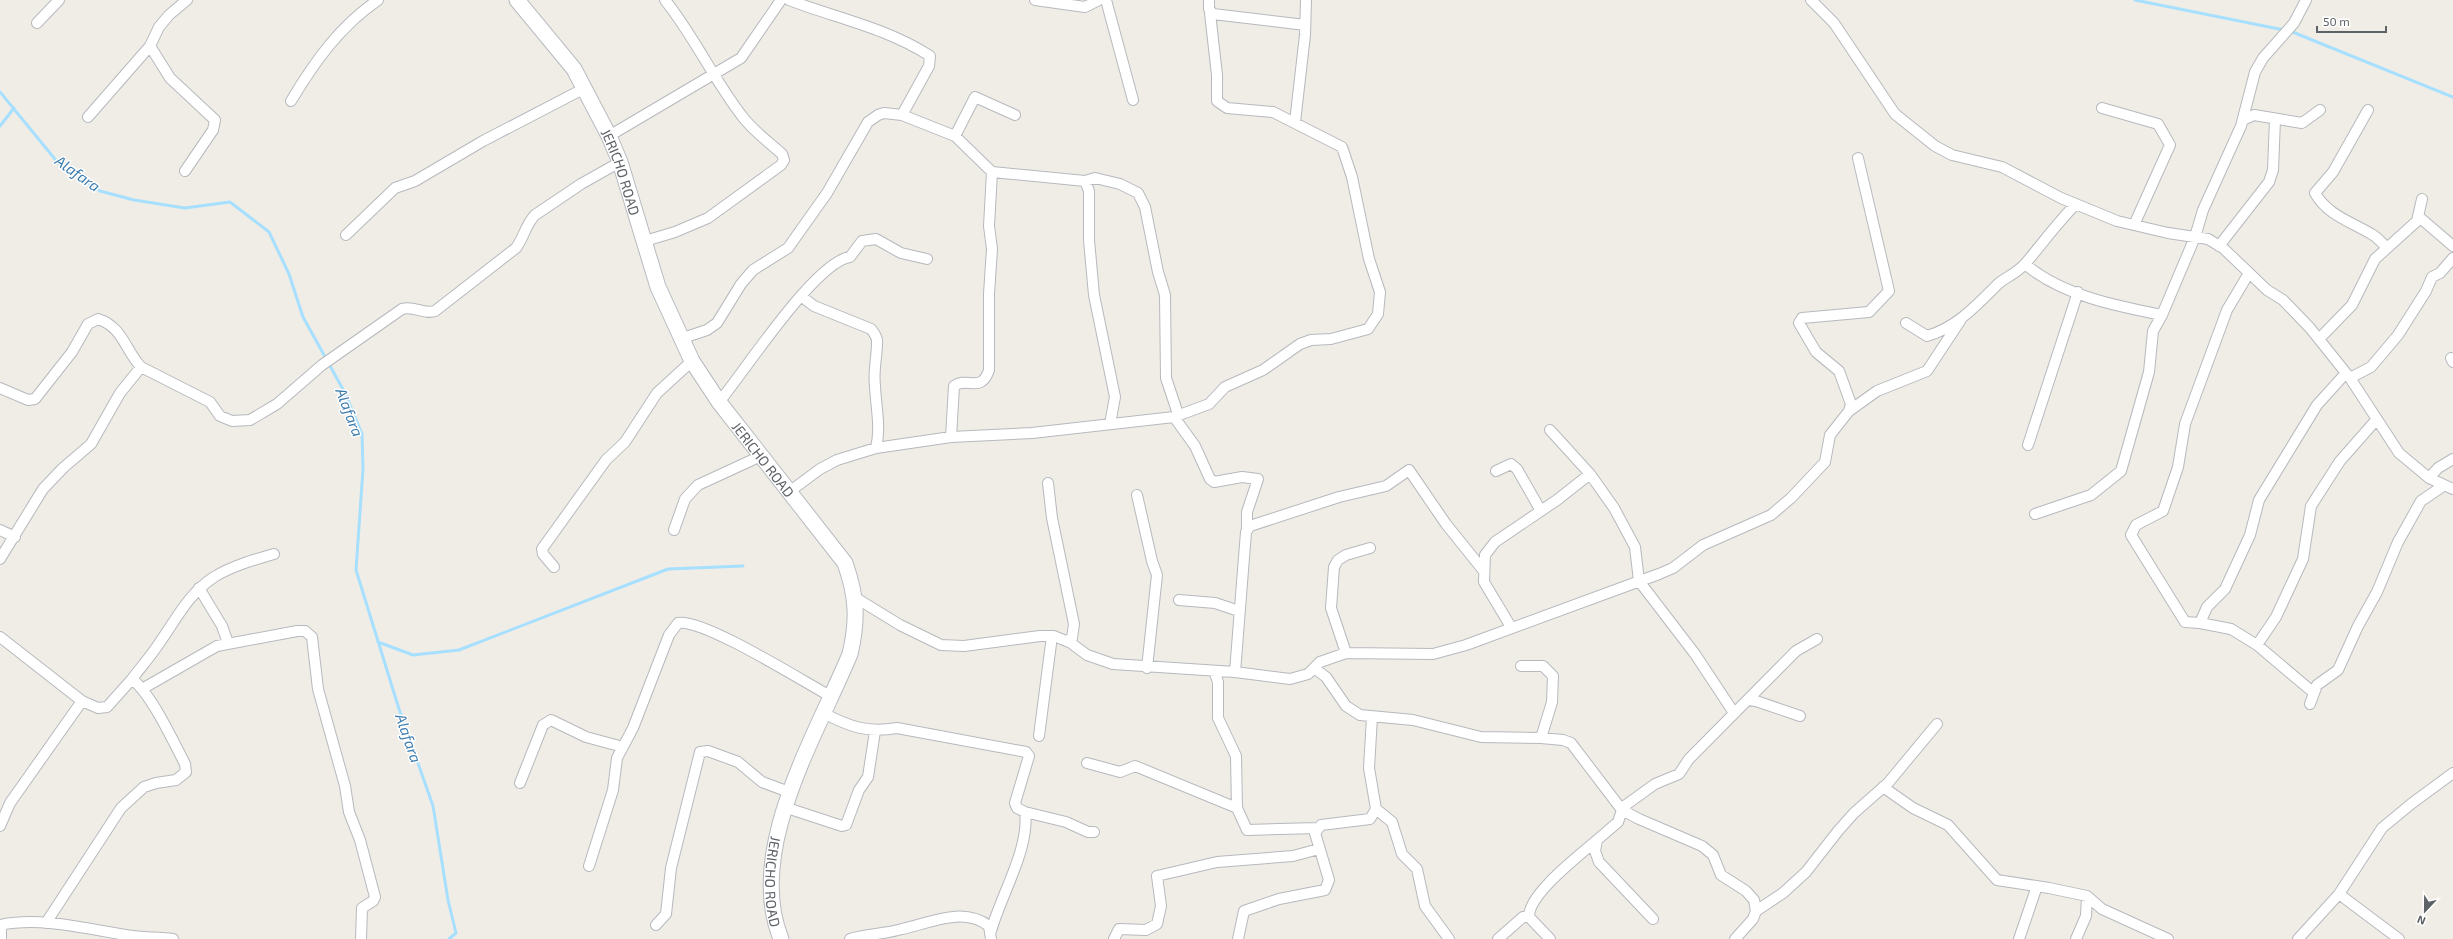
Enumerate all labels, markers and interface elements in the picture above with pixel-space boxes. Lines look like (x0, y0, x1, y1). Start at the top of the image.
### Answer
scale bar (2317, 8, 2386, 34)
text: 50 m (2323, 14, 2350, 28)
street label: JERICHO ROAD (598, 125, 644, 217)
water label: Alafara (51, 150, 104, 195)
water label: Alafara (332, 384, 368, 439)
street label: JERICHO ROAD (729, 418, 798, 500)
water label: Alafara (392, 710, 426, 765)
street label: JERICHO ROAD (763, 835, 785, 929)
north arrow (2405, 891, 2445, 931)
text: N (2415, 913, 2427, 928)

